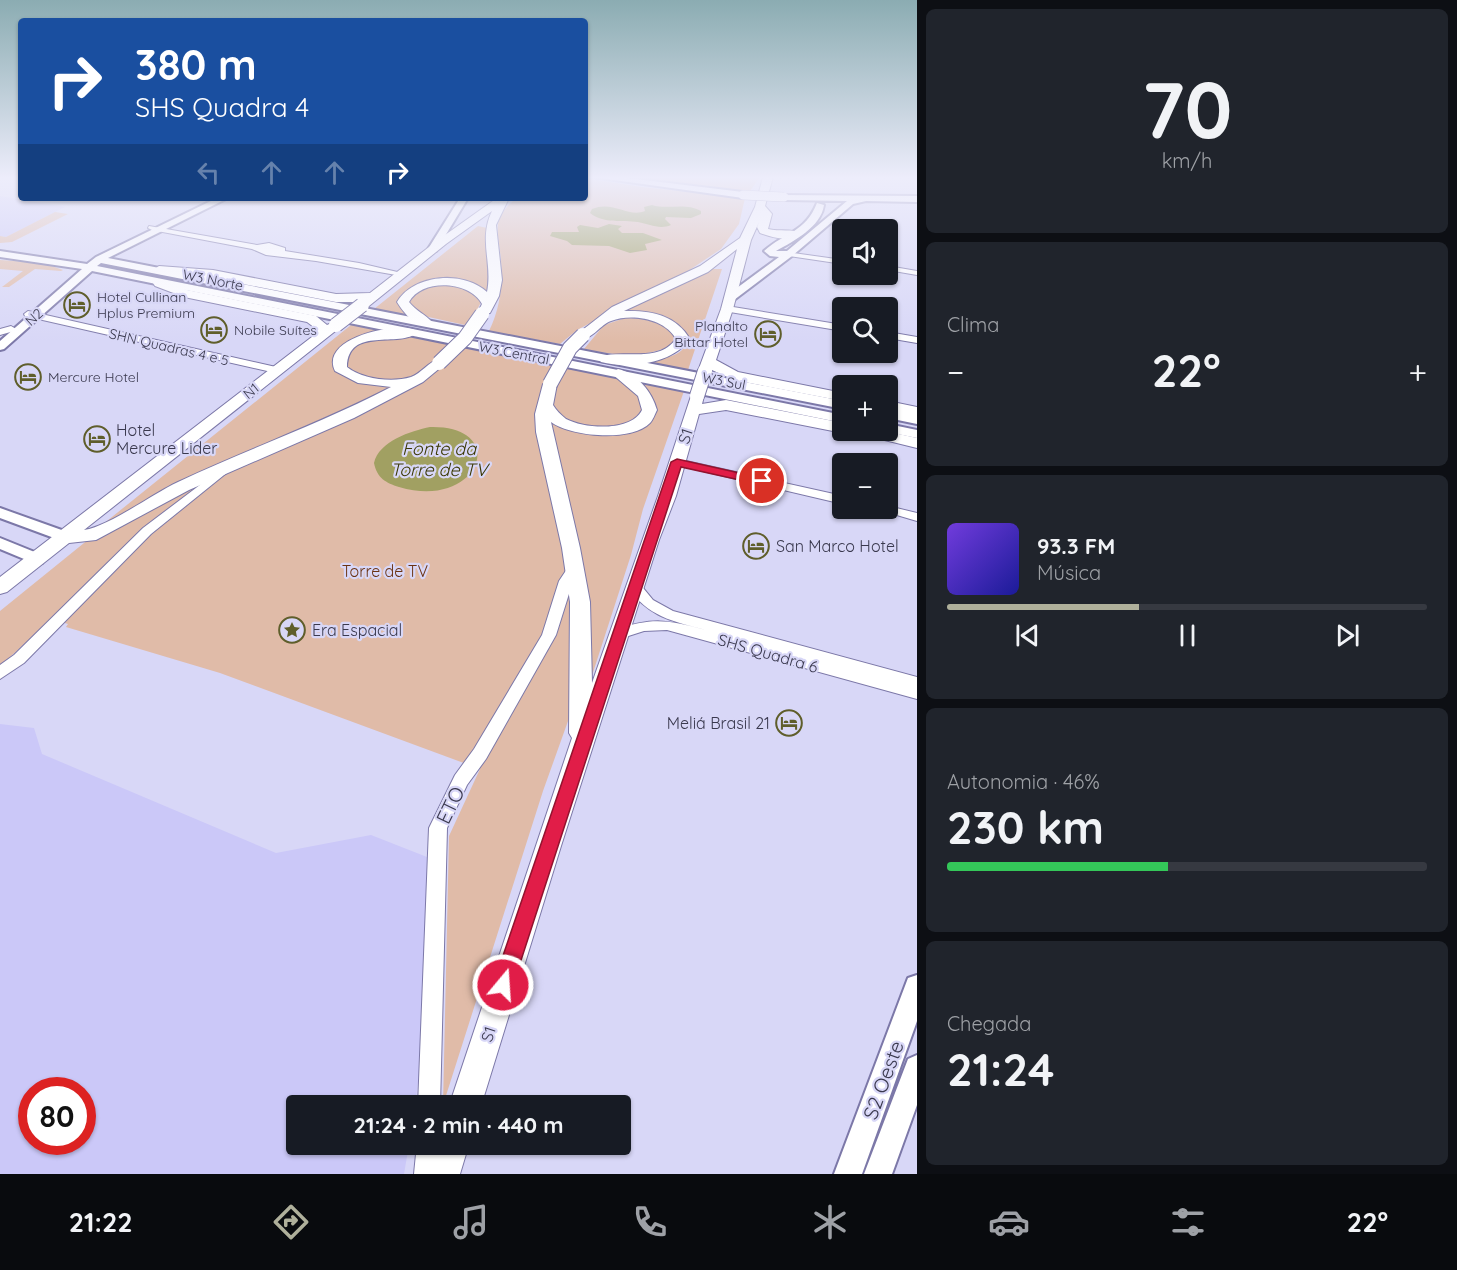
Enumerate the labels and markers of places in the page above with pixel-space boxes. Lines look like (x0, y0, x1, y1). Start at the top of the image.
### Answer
place label: Hotel Cullinan Hplus Premium (97, 288, 195, 322)
hotel icon: Hotel Cullinan Hplus Premium (62, 290, 92, 320)
hotel icon: Nobile Suítes (199, 315, 229, 345)
place label: Planalto Bittar Hotel (674, 317, 748, 351)
hotel icon: Planalto Bittar Hotel (753, 319, 783, 349)
place label: Nobile Suítes (234, 321, 317, 339)
hotel icon: Mercure Hotel (13, 362, 43, 392)
place label: Mercure Hotel (48, 368, 139, 386)
place label: Hotel Mercure Lider (116, 420, 218, 458)
hotel icon: Hotel Mercure Lider (82, 424, 112, 454)
pin (736, 455, 787, 506)
hotel icon: San Marco Hotel (741, 531, 771, 561)
place label: San Marco Hotel (776, 536, 899, 556)
place icon: Era Espacial (277, 615, 307, 645)
place label: Era Espacial (312, 620, 402, 640)
hotel icon: Meliá Brasil 21 (774, 708, 804, 738)
place label: Meliá Brasil 21 (667, 713, 770, 733)

